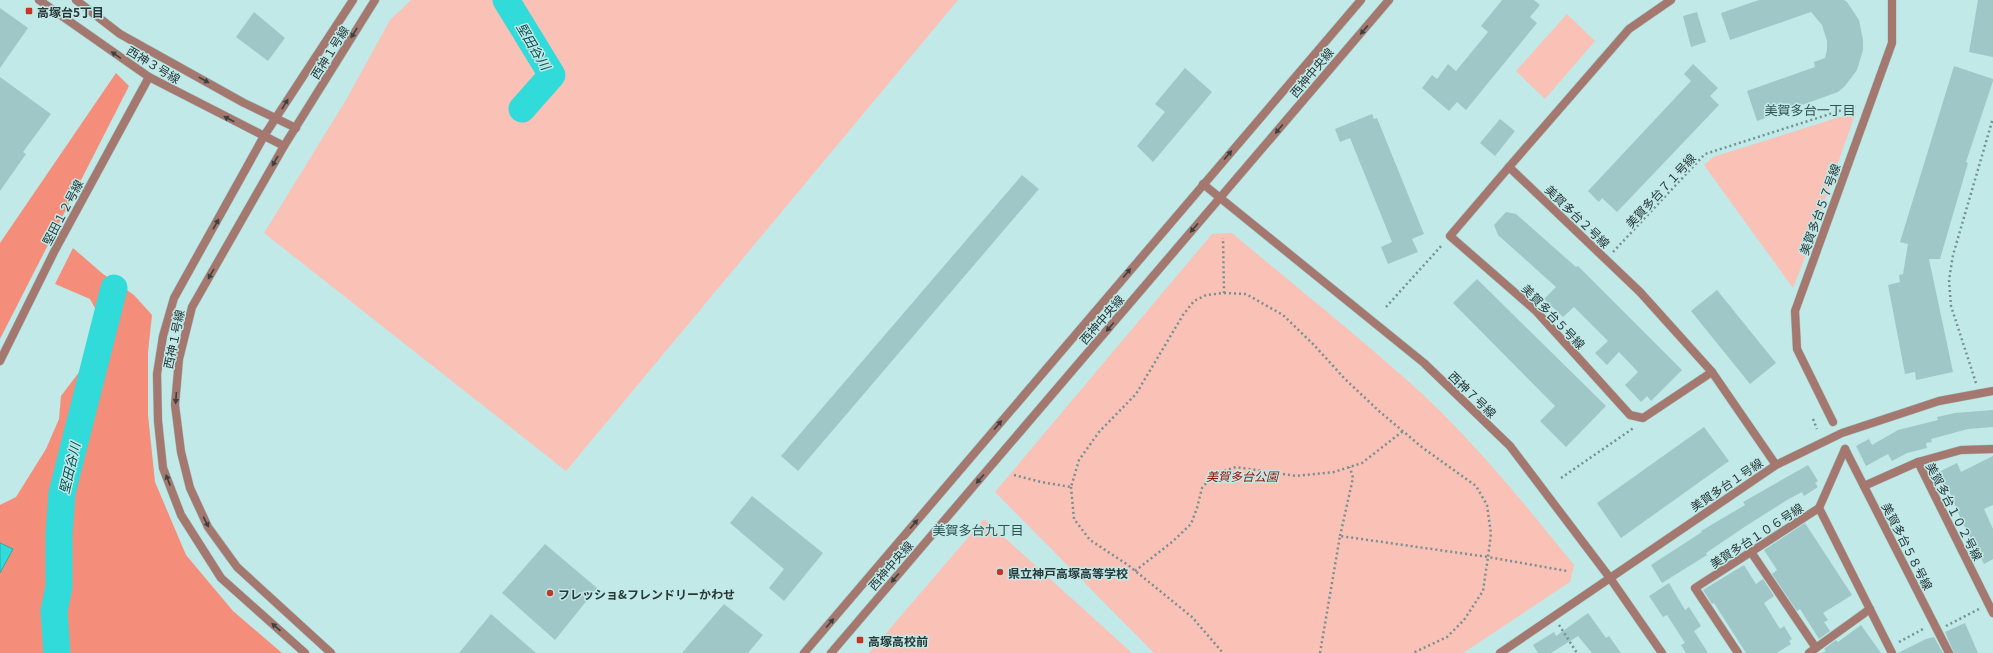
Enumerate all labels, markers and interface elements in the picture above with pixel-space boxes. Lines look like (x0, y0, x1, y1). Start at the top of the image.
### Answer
place label: 高塚台5丁目 (37, 3, 104, 20)
marker: 高塚台5丁目 (24, 6, 34, 16)
water label: 堅田谷川 (512, 19, 557, 75)
street label: 西神１号線 (306, 22, 352, 82)
one-way arrow (1359, 24, 1368, 35)
one-way arrow (351, 27, 358, 39)
street label: 西神３号線 (124, 41, 184, 87)
street label: 西神中央線 (1285, 44, 1337, 100)
one-way arrow (111, 51, 121, 59)
one-way arrow (198, 77, 209, 83)
one-way arrow (281, 99, 289, 109)
district label: 美賀多台一丁目 (1764, 100, 1856, 119)
one-way arrow (223, 115, 235, 122)
one-way arrow (1275, 123, 1284, 134)
street label: 美賀多台７１号線 (1621, 149, 1699, 231)
one-way arrow (1223, 150, 1232, 159)
one-way arrow (272, 155, 279, 167)
street label: 美賀多台５７号線 (1795, 161, 1843, 257)
street label: 堅田１２号線 (38, 176, 86, 248)
street label: 美賀多台２号線 (1542, 181, 1614, 251)
one-way arrow (212, 218, 219, 230)
one-way arrow (1190, 223, 1199, 233)
one-way arrow (1123, 267, 1132, 278)
one-way arrow (207, 268, 214, 280)
street label: 美賀多台５号線 (1519, 280, 1589, 352)
street label: 西神中央線 (1075, 291, 1127, 347)
street label: 西神１号線 (158, 308, 188, 370)
one-way arrow (1105, 321, 1114, 332)
street label: 西神７号線 (1446, 367, 1500, 421)
one-way arrow (172, 392, 179, 404)
one-way arrow (993, 420, 1003, 430)
water label: 堅田谷川 (54, 439, 85, 495)
street label: 美賀多台１号線 (1686, 453, 1766, 515)
street label: 美賀多台１０２号線 (1923, 459, 1987, 563)
park label: 美賀多台公園 (1206, 467, 1280, 484)
one-way arrow (975, 473, 984, 484)
one-way arrow (164, 474, 170, 486)
street label: 美賀多台１０６号線 (1706, 498, 1806, 572)
street label: 美賀多台５８号線 (1879, 499, 1937, 593)
one-way arrow (203, 517, 210, 528)
one-way arrow (909, 519, 918, 530)
district label: 美賀多台九丁目 (932, 520, 1024, 539)
street label: 西神中央線 (864, 537, 916, 593)
place label: 県立神戸高塚高等学校 (1008, 564, 1128, 581)
marker: 県立神戸高塚高等学校 (995, 567, 1005, 577)
one-way arrow (891, 572, 900, 583)
place label: フレッショ&フレンドリーかわせ (558, 585, 735, 602)
marker: フレッショ&フレンドリーかわせ (545, 588, 555, 598)
one-way arrow (825, 618, 834, 629)
one-way arrow (271, 623, 281, 632)
place label: 高塚高校前 (868, 632, 928, 649)
marker: 高塚高校前 (855, 635, 865, 645)

